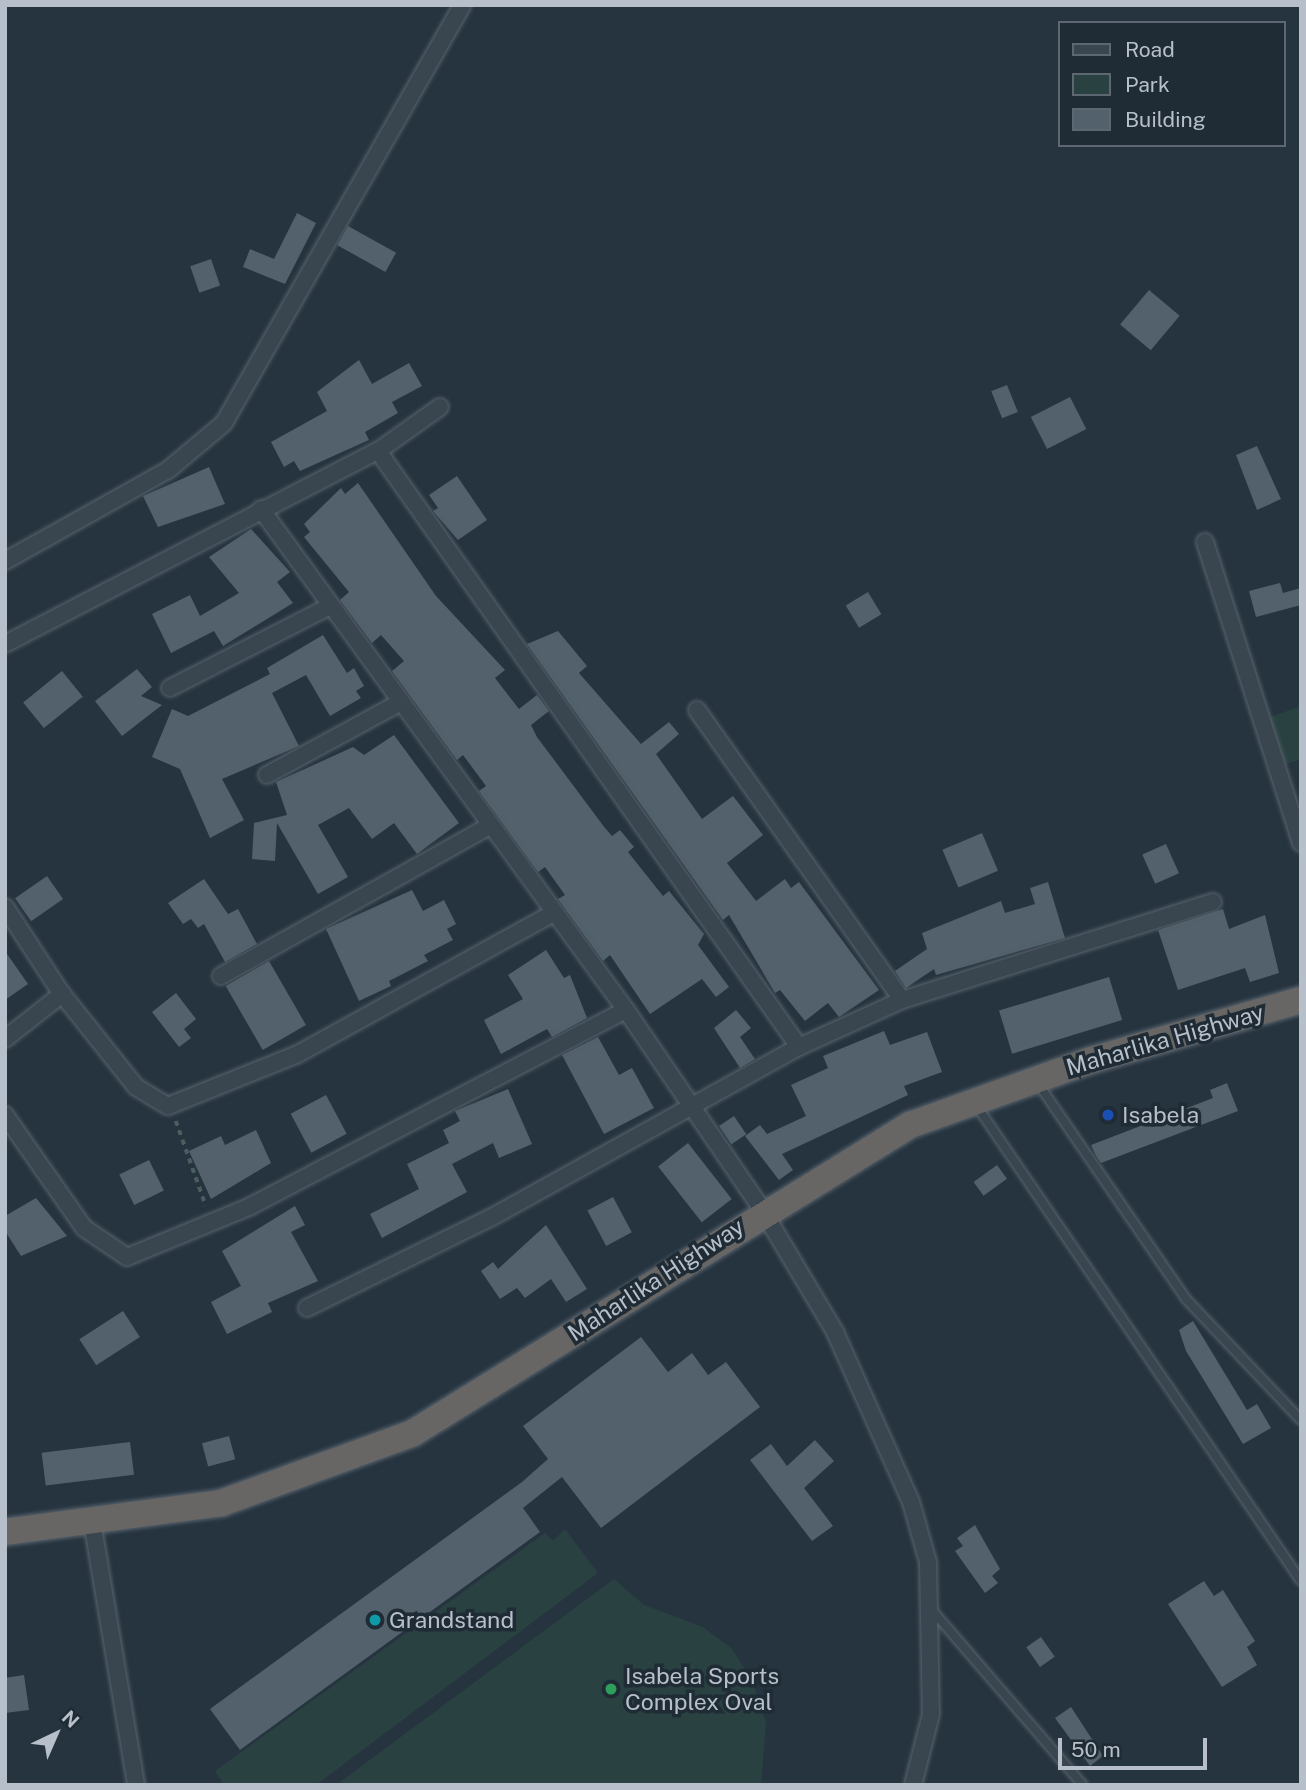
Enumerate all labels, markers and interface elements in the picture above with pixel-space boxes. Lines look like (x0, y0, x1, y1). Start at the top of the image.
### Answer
legend (1058, 21, 1285, 147)
text: Road (1125, 37, 1175, 62)
text: Park (1125, 72, 1170, 97)
text: Building (1125, 107, 1206, 132)
street label: Maharlika Highway (1063, 999, 1267, 1081)
place label: Isabela (1122, 1101, 1199, 1129)
marker: Isabela (1100, 1107, 1116, 1123)
street label: Maharlika Highway (563, 1213, 749, 1347)
place label: Grandstand (389, 1606, 514, 1634)
marker: Grandstand (367, 1612, 383, 1628)
place label: Isabela Sports Complex Oval (625, 1662, 779, 1716)
marker: Isabela Sports Complex Oval (603, 1681, 619, 1697)
north arrow (21, 1699, 91, 1769)
text: N (58, 1706, 84, 1732)
scale bar (1061, 1724, 1210, 1768)
text: 50 m (1071, 1737, 1121, 1762)

